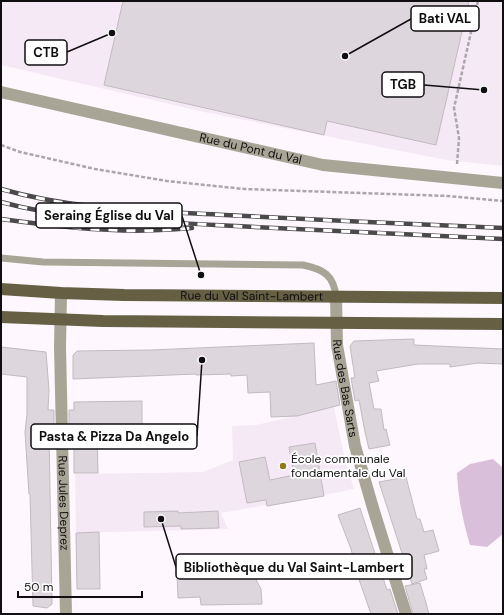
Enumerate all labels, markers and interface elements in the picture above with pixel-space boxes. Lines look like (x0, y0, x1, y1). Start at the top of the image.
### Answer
callout: Bati VAL (411, 6, 479, 31)
text: Bati VAL (419, 10, 471, 27)
callout: CTB (25, 40, 67, 65)
text: CTB (33, 44, 59, 61)
callout: TGB (382, 72, 424, 97)
text: TGB (390, 76, 416, 93)
street label: Rue du Pont du Val (198, 129, 303, 168)
callout: Seraing Église du Val (36, 203, 182, 228)
text: Seraing Église du Val (44, 206, 174, 224)
street label: Rue du Val Saint-Lambert (180, 287, 324, 305)
street label: Rue des Bas Sarts (329, 339, 361, 439)
callout: Pasta & Pizza Da Angelo (31, 424, 197, 449)
text: Pasta & Pizza Da Angelo (39, 428, 189, 445)
place label: École communale fondamentale du Val (291, 451, 405, 481)
street label: Rue Jules Deprez (54, 455, 73, 551)
marker: École communale fondamentale du Val (278, 461, 288, 471)
callout: Bibliothèque du Val Saint-Lambert (176, 554, 412, 579)
text: Bibliothèque du Val Saint-Lambert (184, 559, 404, 576)
scale bar (18, 573, 142, 599)
text: 50 m (24, 579, 53, 595)

